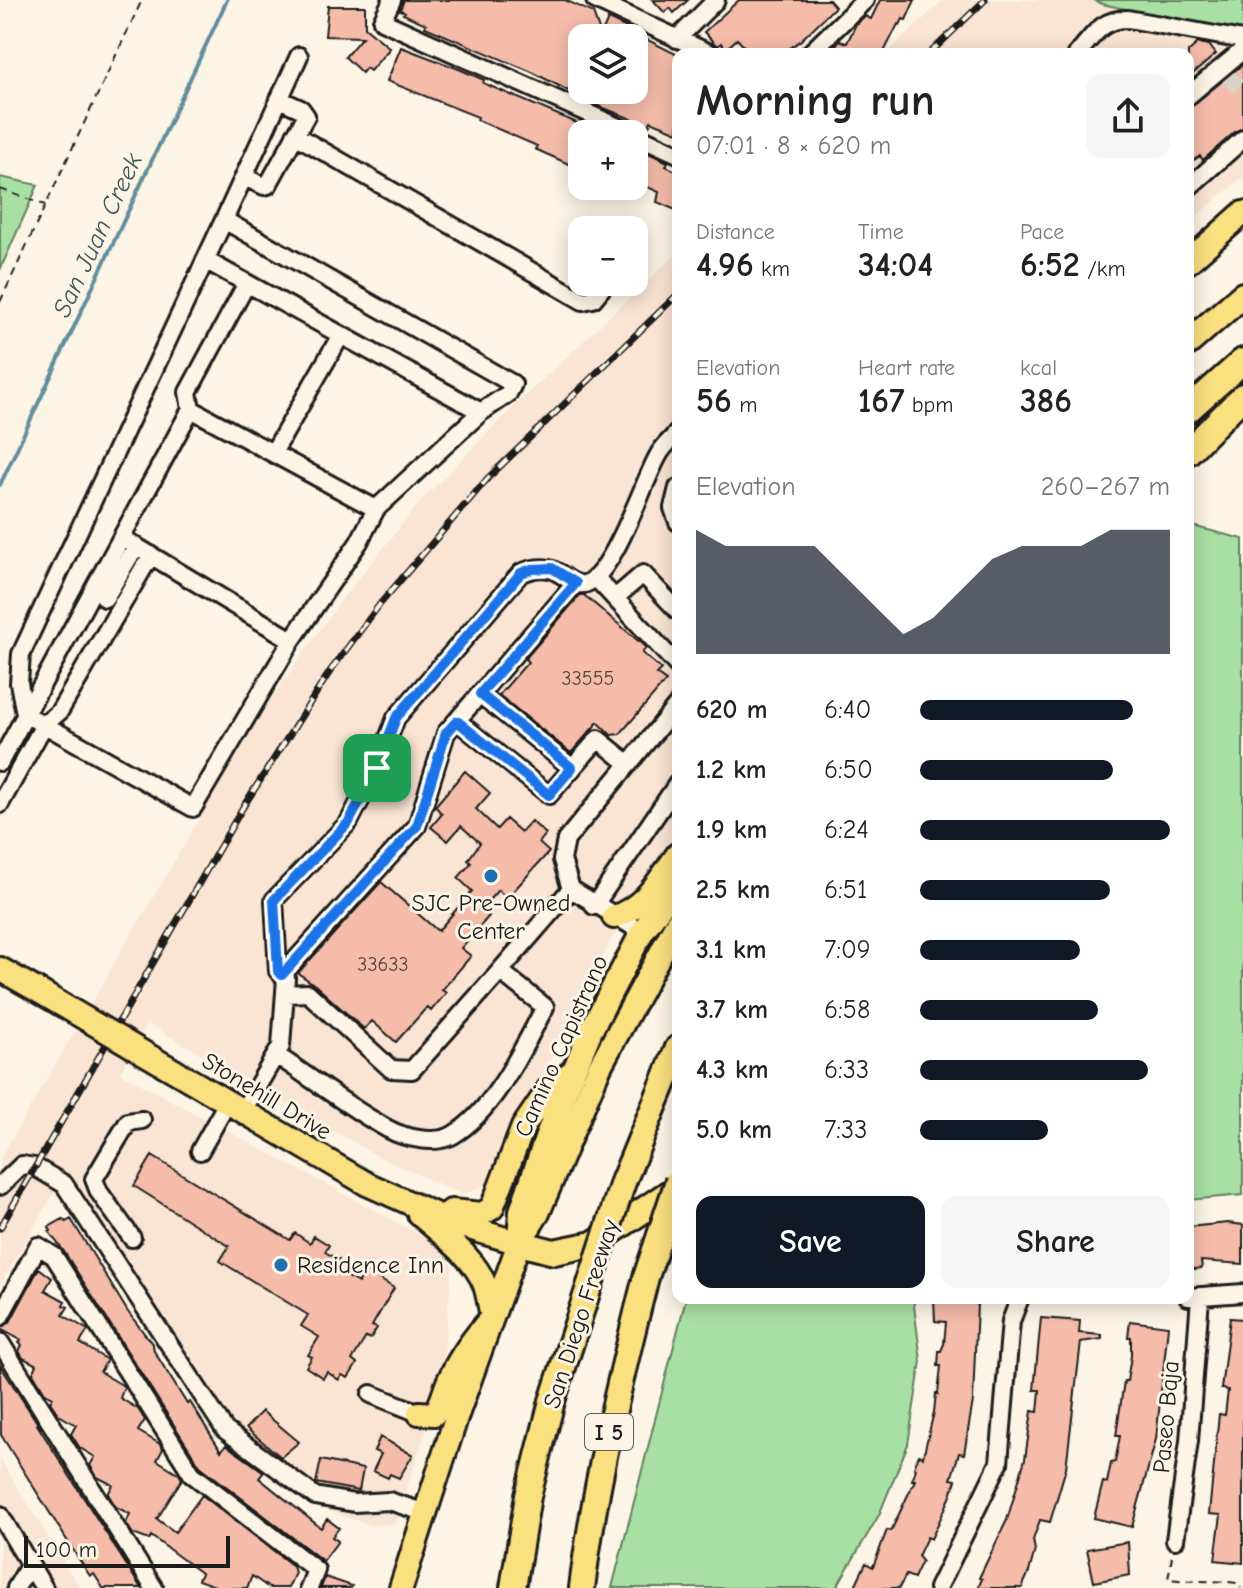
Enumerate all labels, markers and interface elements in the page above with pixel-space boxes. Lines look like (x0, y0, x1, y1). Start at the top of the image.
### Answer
map controls (568, 24, 648, 296)
button: layers (568, 24, 648, 104)
button: share (1086, 74, 1170, 158)
text: Morning run (696, 75, 935, 126)
button: + (568, 120, 648, 200)
text: 07:01 · 8 × 620 m (696, 131, 891, 161)
water label: San Juan Creek (47, 149, 149, 322)
button: − (568, 216, 648, 296)
text: Distance (696, 219, 775, 245)
text: Time (858, 219, 904, 245)
text: Pace (1020, 219, 1064, 245)
text: 4.96 (696, 245, 754, 285)
text: 34:04 (858, 245, 933, 285)
text: 6:52 (1020, 245, 1080, 285)
text: km (754, 256, 790, 282)
text: /km (1080, 256, 1126, 282)
text: Elevation (696, 355, 780, 381)
text: Heart rate (858, 355, 955, 381)
text: kcal (1020, 355, 1057, 381)
text: 56 (696, 381, 732, 421)
text: 167 (858, 381, 904, 421)
text: 386 (1020, 381, 1072, 421)
text: m (732, 392, 757, 418)
text: bpm (904, 392, 953, 418)
text: Elevation (696, 472, 796, 502)
text: 260–267 m (1041, 472, 1170, 502)
house number: 33555 (562, 667, 614, 690)
text: 620 m (696, 695, 767, 725)
text: 6:40 (824, 695, 871, 725)
pin (343, 734, 411, 802)
icon: arrive (355, 746, 399, 790)
text: 1.2 km (696, 755, 767, 785)
text: 6:50 (824, 755, 873, 785)
text: 1.9 km (696, 815, 767, 845)
text: 6:24 (824, 815, 869, 845)
marker: SJC Pre-Owned Center (482, 867, 500, 885)
text: 2.5 km (696, 875, 770, 905)
text: 6:51 (824, 875, 867, 905)
place label: SJC Pre-Owned Center (412, 889, 570, 945)
text: 3.1 km (696, 935, 766, 965)
text: 7:09 (824, 935, 871, 965)
street label: Camino Capistrano (508, 951, 614, 1141)
house number: 33633 (357, 953, 409, 976)
text: 3.7 km (696, 995, 768, 1025)
text: 6:58 (824, 995, 870, 1025)
street label: Stonehill Drive (197, 1046, 337, 1146)
text: 4.3 km (696, 1055, 768, 1085)
text: 6:33 (824, 1055, 869, 1085)
text: 5.0 km (696, 1115, 772, 1145)
text: 7:33 (824, 1115, 867, 1145)
button: Save (696, 1196, 925, 1288)
button: Share (941, 1196, 1170, 1288)
street label: San Diego Freeway (537, 1216, 625, 1412)
place label: Residence Inn (297, 1251, 444, 1279)
marker: Residence Inn (272, 1256, 290, 1274)
street label: Paseo Baja (1147, 1360, 1185, 1474)
road number: I 5 (585, 1414, 633, 1450)
scale bar (24, 1532, 230, 1568)
text: 100 m (36, 1537, 97, 1563)

